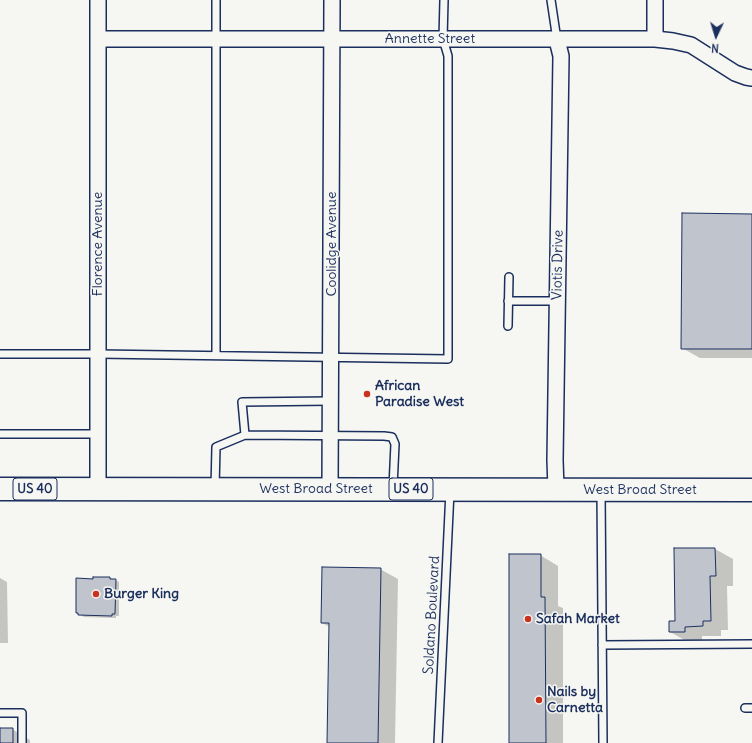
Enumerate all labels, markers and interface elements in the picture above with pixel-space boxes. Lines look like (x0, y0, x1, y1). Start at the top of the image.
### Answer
north arrow (696, 16, 736, 56)
street label: Annette Street (385, 31, 475, 47)
text: N (711, 41, 719, 55)
street label: Florence Avenue (90, 192, 106, 296)
street label: Coolidge Avenue (324, 192, 340, 296)
street label: Viotis Drive (549, 230, 567, 300)
place label: African Paradise West (375, 378, 464, 410)
marker: African Paradise West (362, 389, 372, 399)
road number: US 40 (13, 478, 57, 500)
road number: US 40 (389, 478, 433, 500)
street label: West Broad Street (259, 481, 373, 497)
street label: West Broad Street (583, 482, 697, 498)
street label: Soldano Boulevard (421, 555, 443, 675)
place label: Burger King (104, 586, 179, 602)
marker: Burger King (91, 589, 101, 599)
place label: Safah Market (536, 611, 620, 627)
marker: Safah Market (523, 614, 533, 624)
place label: Nails by Carnetta (547, 684, 603, 716)
marker: Nails by Carnetta (534, 695, 544, 705)

